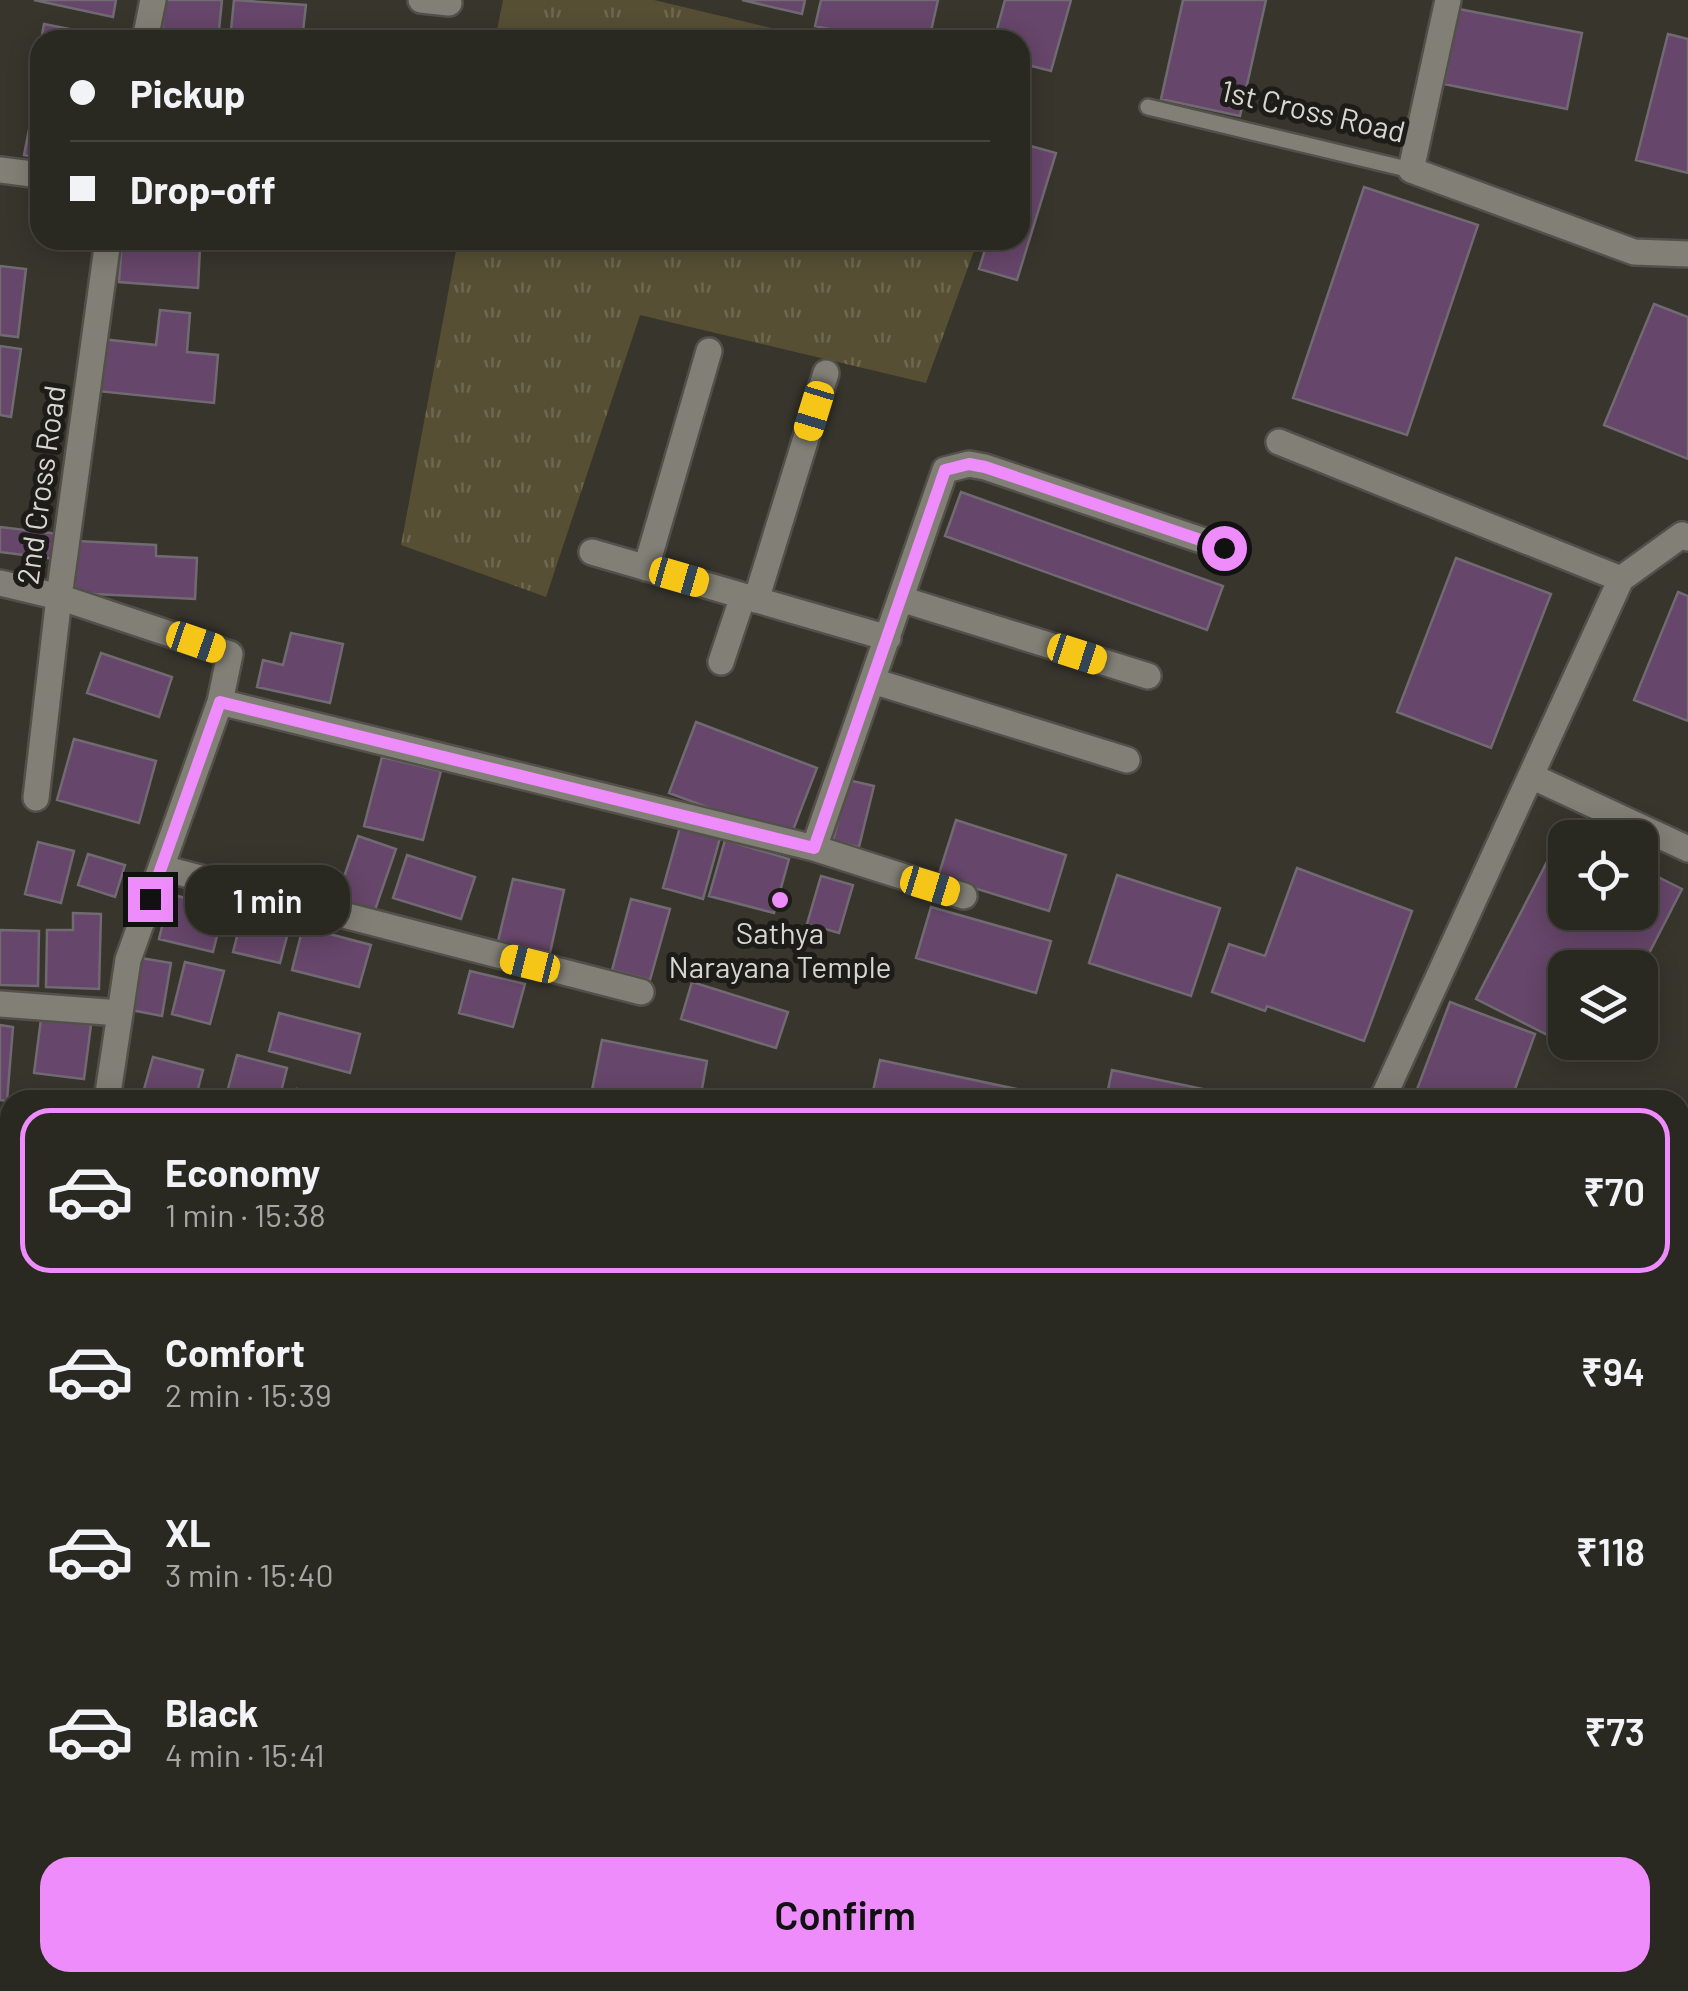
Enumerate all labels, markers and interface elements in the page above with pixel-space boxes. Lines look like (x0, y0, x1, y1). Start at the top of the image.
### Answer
text: Pickup (130, 70, 245, 116)
street label: 1st Cross Road (1218, 71, 1409, 149)
text: Drop-off (130, 166, 276, 212)
car (791, 378, 837, 444)
street label: 2nd Cross Road (8, 383, 72, 587)
route start (1202, 526, 1247, 571)
car (646, 554, 712, 600)
car (163, 618, 229, 666)
car (1044, 630, 1110, 678)
map controls (1548, 820, 1658, 1060)
button: locate (1548, 820, 1658, 930)
car (897, 863, 963, 909)
callout: 1 min (185, 864, 350, 934)
route end (128, 877, 173, 922)
text: 1 min (233, 881, 302, 919)
marker: Sathya Narayana Temple (769, 889, 791, 911)
place label: Sathya Narayana Temple (668, 914, 892, 984)
car (497, 942, 563, 986)
button: layers (1548, 950, 1658, 1060)
icon: car (45, 1146, 135, 1236)
text: Economy (165, 1149, 320, 1195)
text: ₹70 (1583, 1168, 1645, 1214)
text: 1 min · 15:38 (165, 1195, 326, 1233)
icon: car (45, 1326, 135, 1416)
text: Comfort (165, 1329, 305, 1375)
text: ₹94 (1581, 1348, 1645, 1394)
text: 2 min · 15:39 (165, 1375, 332, 1413)
icon: car (45, 1506, 135, 1596)
text: XL (165, 1509, 211, 1555)
text: ₹118 (1576, 1528, 1645, 1574)
text: 3 min · 15:40 (165, 1555, 333, 1593)
icon: car (45, 1686, 135, 1776)
text: Black (165, 1689, 259, 1735)
text: ₹73 (1585, 1708, 1645, 1754)
text: 4 min · 15:41 (165, 1735, 325, 1773)
button: Confirm (40, 1857, 1650, 1972)

